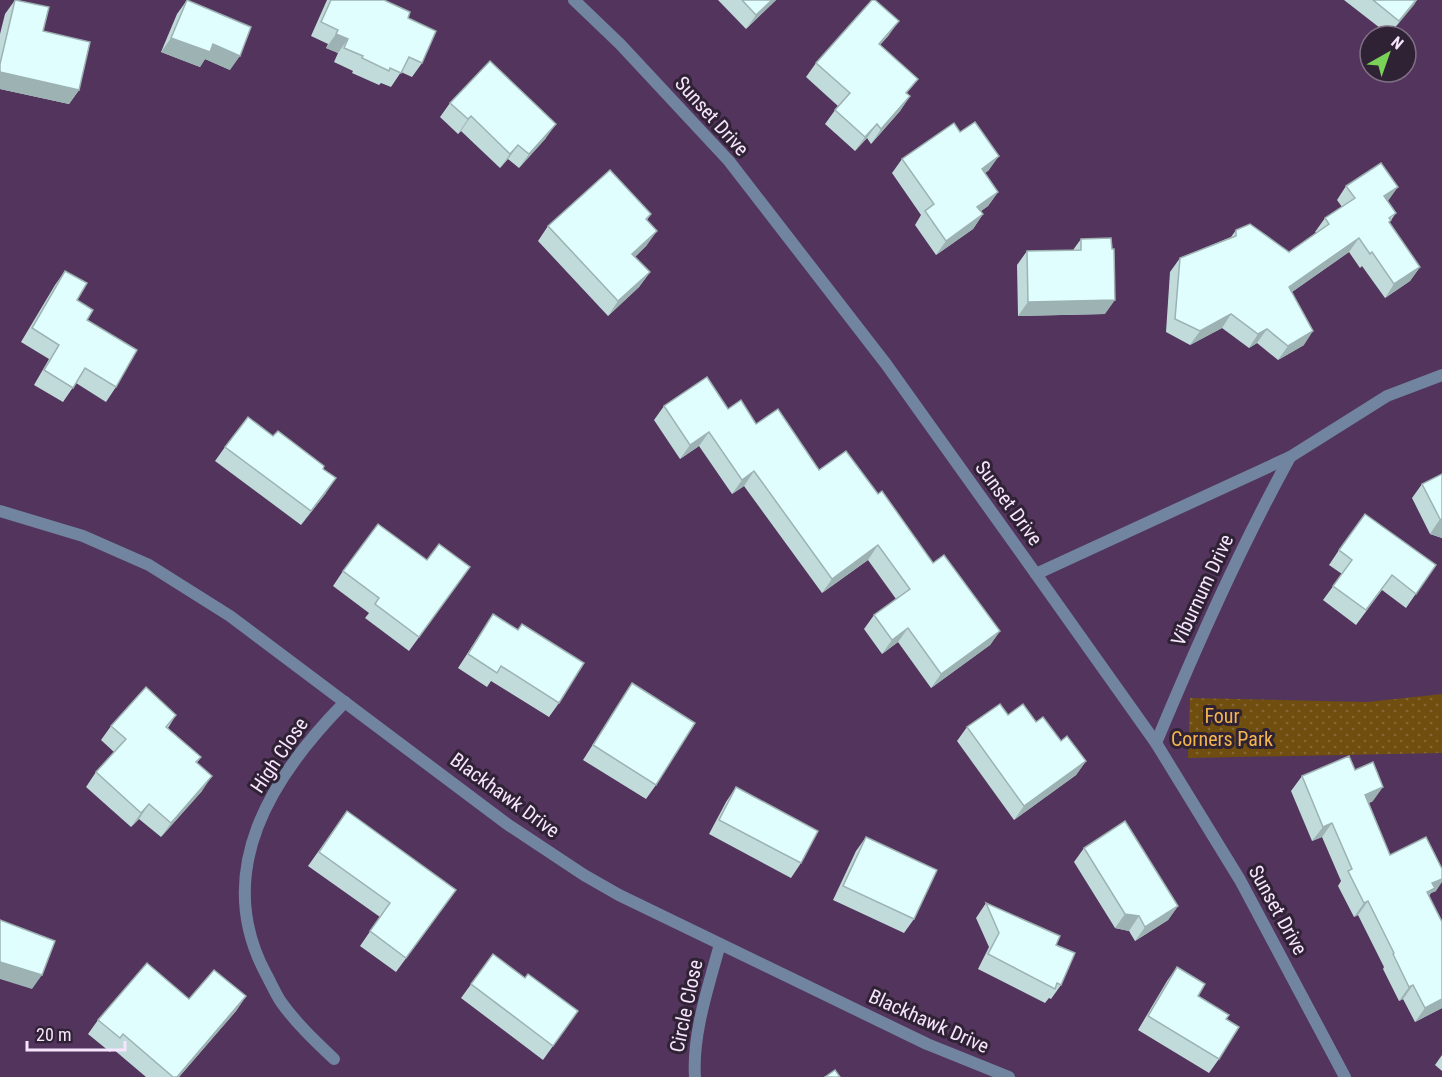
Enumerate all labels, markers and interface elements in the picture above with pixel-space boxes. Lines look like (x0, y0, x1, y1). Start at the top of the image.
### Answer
north arrow (1358, 24, 1418, 84)
text: N (1387, 32, 1407, 53)
street label: Sunset Drive (670, 71, 754, 161)
street label: Sunset Drive (970, 456, 1048, 550)
street label: Viburnum Drive (1166, 530, 1238, 650)
park label: Four Corners Park (1171, 704, 1273, 751)
street label: High Close (245, 713, 313, 797)
street label: Blackhawk Drive (446, 747, 564, 843)
street label: Sunset Drive (1244, 861, 1312, 959)
street label: Circle Close (664, 957, 708, 1055)
street label: Blackhawk Drive (865, 984, 993, 1058)
scale bar (27, 1014, 124, 1052)
text: 20 m (36, 1024, 71, 1045)

